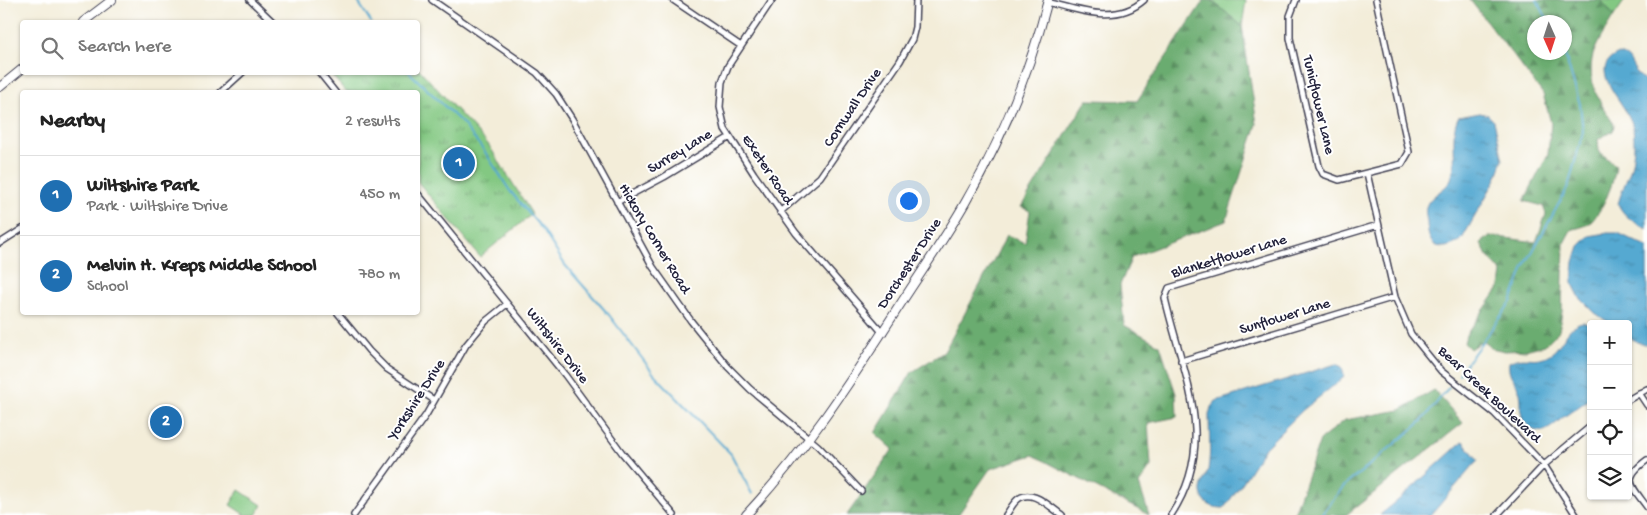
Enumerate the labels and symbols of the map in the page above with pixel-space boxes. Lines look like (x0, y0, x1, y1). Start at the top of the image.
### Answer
north arrow (1527, 15, 1572, 60)
street label: Tunicflower Lane (1298, 53, 1338, 156)
street label: Cornwall Drive (820, 65, 886, 151)
street label: Surrey Lane (645, 126, 716, 178)
street label: Exeter Road (737, 132, 798, 209)
pin: 1 (443, 144, 475, 182)
street label: Hickory Corner Road (614, 181, 695, 298)
your location (896, 188, 922, 214)
street label: Dorchester Drive (873, 215, 946, 314)
street label: Blanketflower Lane (1168, 231, 1289, 283)
street label: Sunflower Lane (1238, 295, 1333, 339)
street label: Wiltshire Drive (522, 304, 592, 388)
street label: Bear Creek Boulevard (1433, 342, 1545, 448)
street label: Yorkshire Drive (383, 356, 450, 446)
pin: 2 (150, 403, 182, 441)

